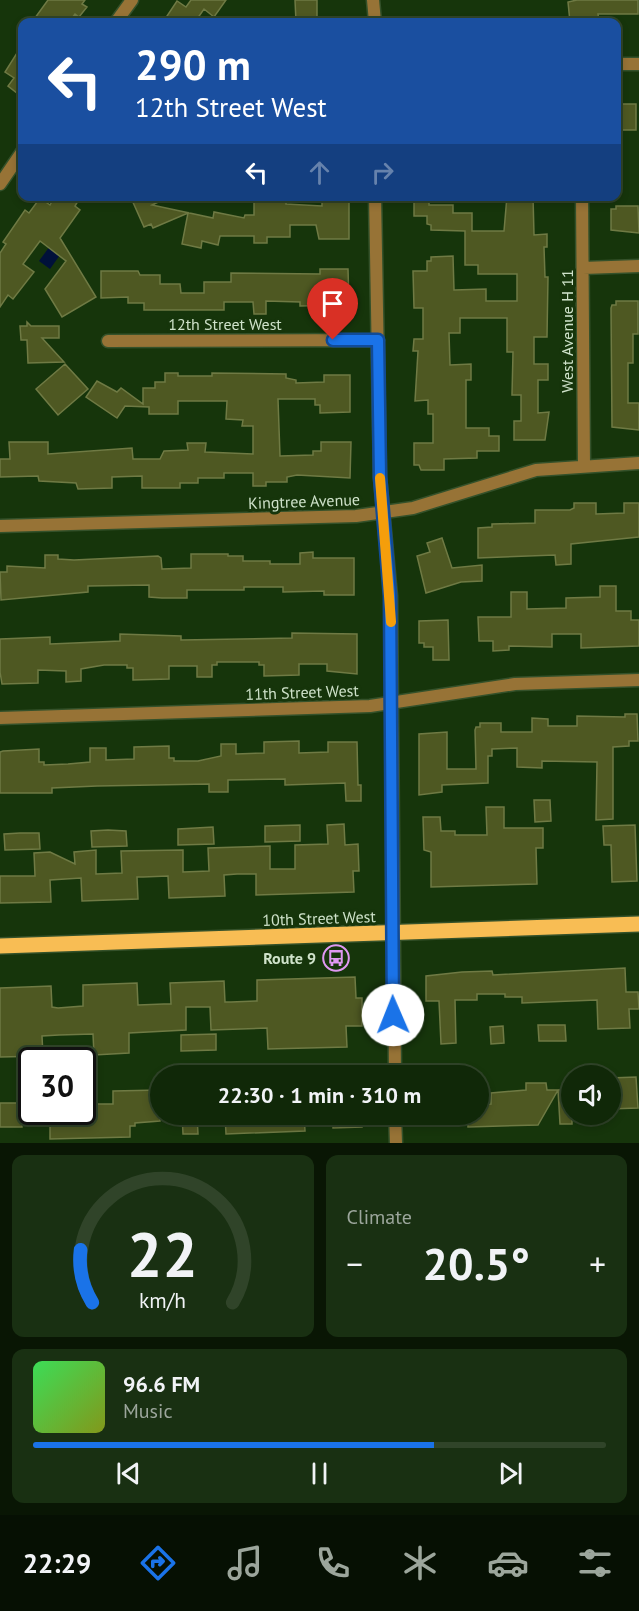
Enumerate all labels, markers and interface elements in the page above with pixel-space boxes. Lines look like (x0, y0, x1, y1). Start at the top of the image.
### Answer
text: 290 m (135, 37, 251, 92)
icon: left (36, 42, 114, 120)
text: 12th Street West (135, 90, 327, 124)
icon: left (240, 156, 273, 189)
icon: ahead (303, 156, 336, 189)
icon: right (366, 156, 399, 189)
street label: West Avenue H 11 (557, 269, 577, 393)
pin (307, 278, 358, 340)
icon: arrive (316, 287, 349, 320)
street label: 12th Street West (168, 314, 282, 334)
street label: Kingtree Avenue (248, 489, 360, 513)
street label: 11th Street West (245, 680, 360, 704)
street label: 10th Street West (262, 906, 377, 930)
bus stop icon: Route 9 (321, 943, 351, 973)
place label: Route 9 (263, 948, 316, 968)
position arrow (361, 983, 425, 1047)
speed limit sign: 30 (18, 1047, 96, 1125)
map controls (561, 1065, 621, 1125)
button: sound (561, 1065, 621, 1125)
text: 22:30 · 1 min · 310 m (218, 1081, 421, 1109)
text: Climate (347, 1204, 412, 1230)
text: 22 (127, 1213, 198, 1294)
text: 20.5° (423, 1234, 530, 1292)
text: − (347, 1242, 363, 1285)
text: + (589, 1242, 606, 1285)
text: km/h (139, 1286, 186, 1314)
text: 96.6 FM (123, 1370, 200, 1398)
text: Music (123, 1398, 172, 1424)
icon: previous (112, 1457, 145, 1490)
icon: pause (303, 1457, 336, 1490)
icon: next (494, 1457, 527, 1490)
icon: directions (137, 1542, 179, 1584)
icon: music (224, 1542, 266, 1584)
icon: phone (312, 1542, 354, 1584)
icon: climate (399, 1542, 441, 1584)
icon: car (487, 1542, 529, 1584)
icon: filters (574, 1542, 616, 1584)
text: 22:29 (23, 1546, 91, 1580)

